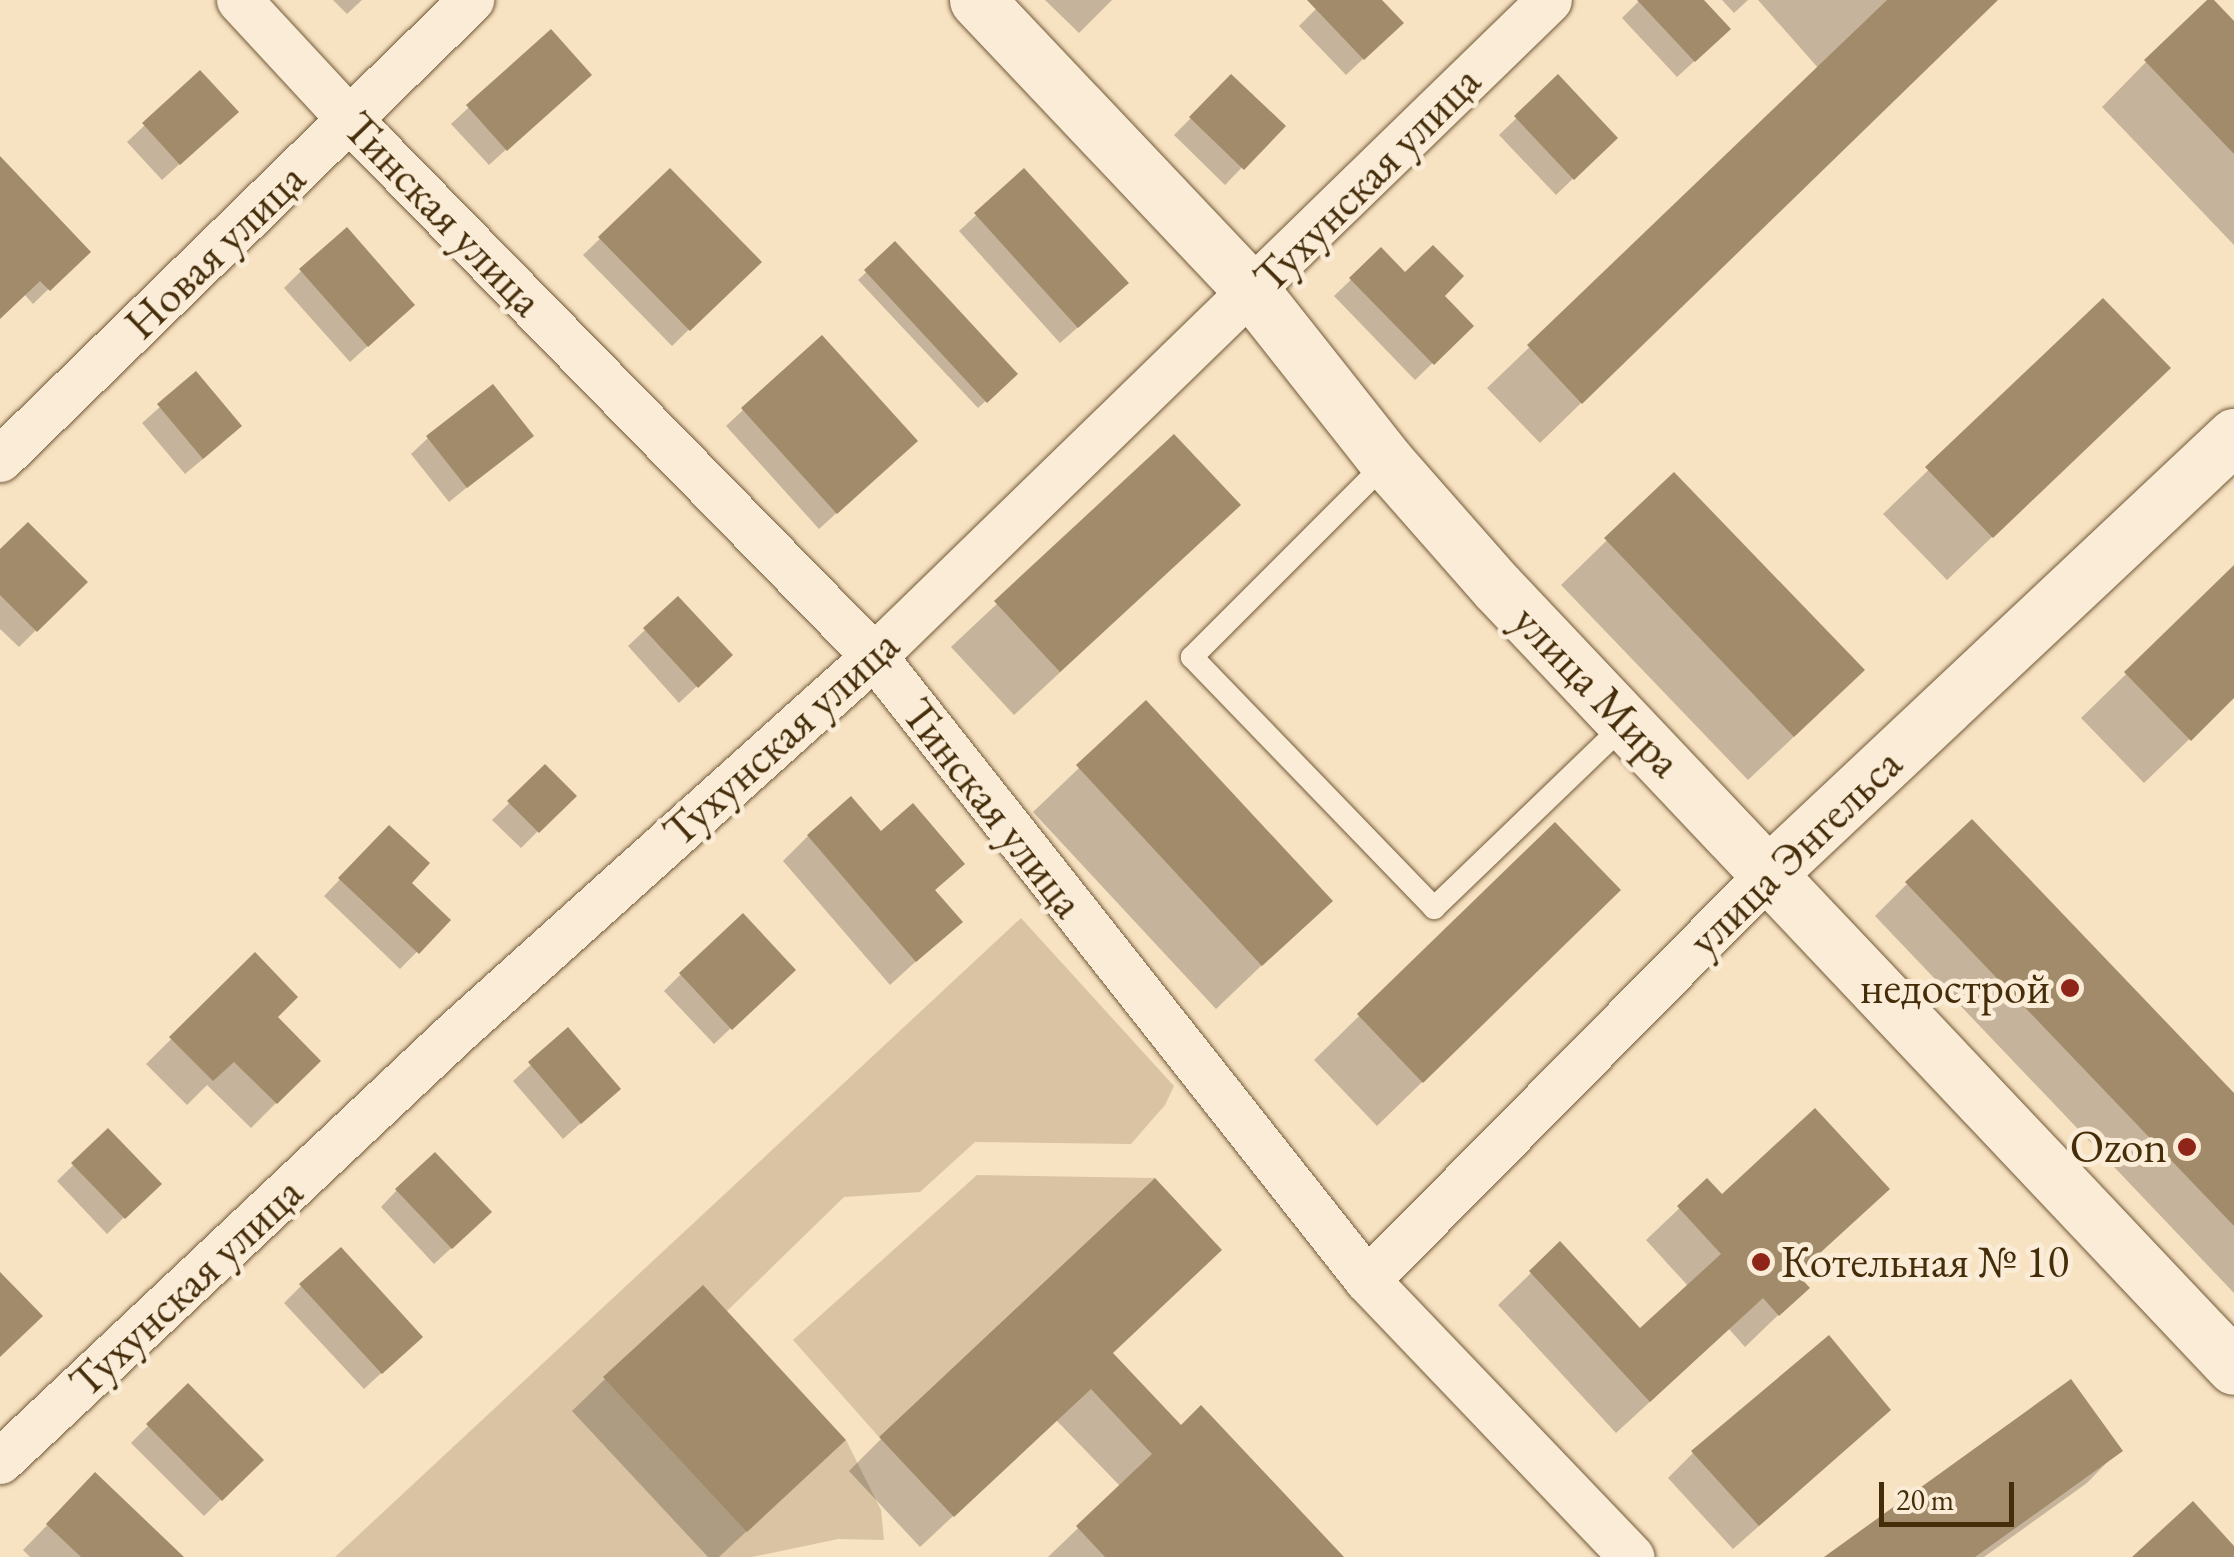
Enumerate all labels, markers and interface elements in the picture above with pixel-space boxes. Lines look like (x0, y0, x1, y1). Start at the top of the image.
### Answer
street label: Тухунская улица (1242, 54, 1492, 304)
street label: Тинская улица (332, 100, 554, 328)
street label: Новая улица (114, 152, 316, 350)
street label: улица Мира (1502, 594, 1692, 788)
street label: Тухунская улица (652, 618, 910, 858)
street label: Тинская улица (891, 688, 1095, 928)
street label: улица Энгельса (1677, 737, 1913, 967)
place label: недострой (1860, 961, 2050, 1015)
marker: недострой (2059, 977, 2081, 999)
place label: Ozon (2070, 1120, 2167, 1174)
marker: Ozon (2176, 1136, 2198, 1158)
street label: Тухунская улица (58, 1165, 314, 1409)
place label: Котельная № 10 (1781, 1235, 2069, 1289)
marker: Котельная № 10 (1750, 1251, 1772, 1273)
scale bar (1884, 1462, 2019, 1524)
text: 20 m (1896, 1480, 1954, 1519)

